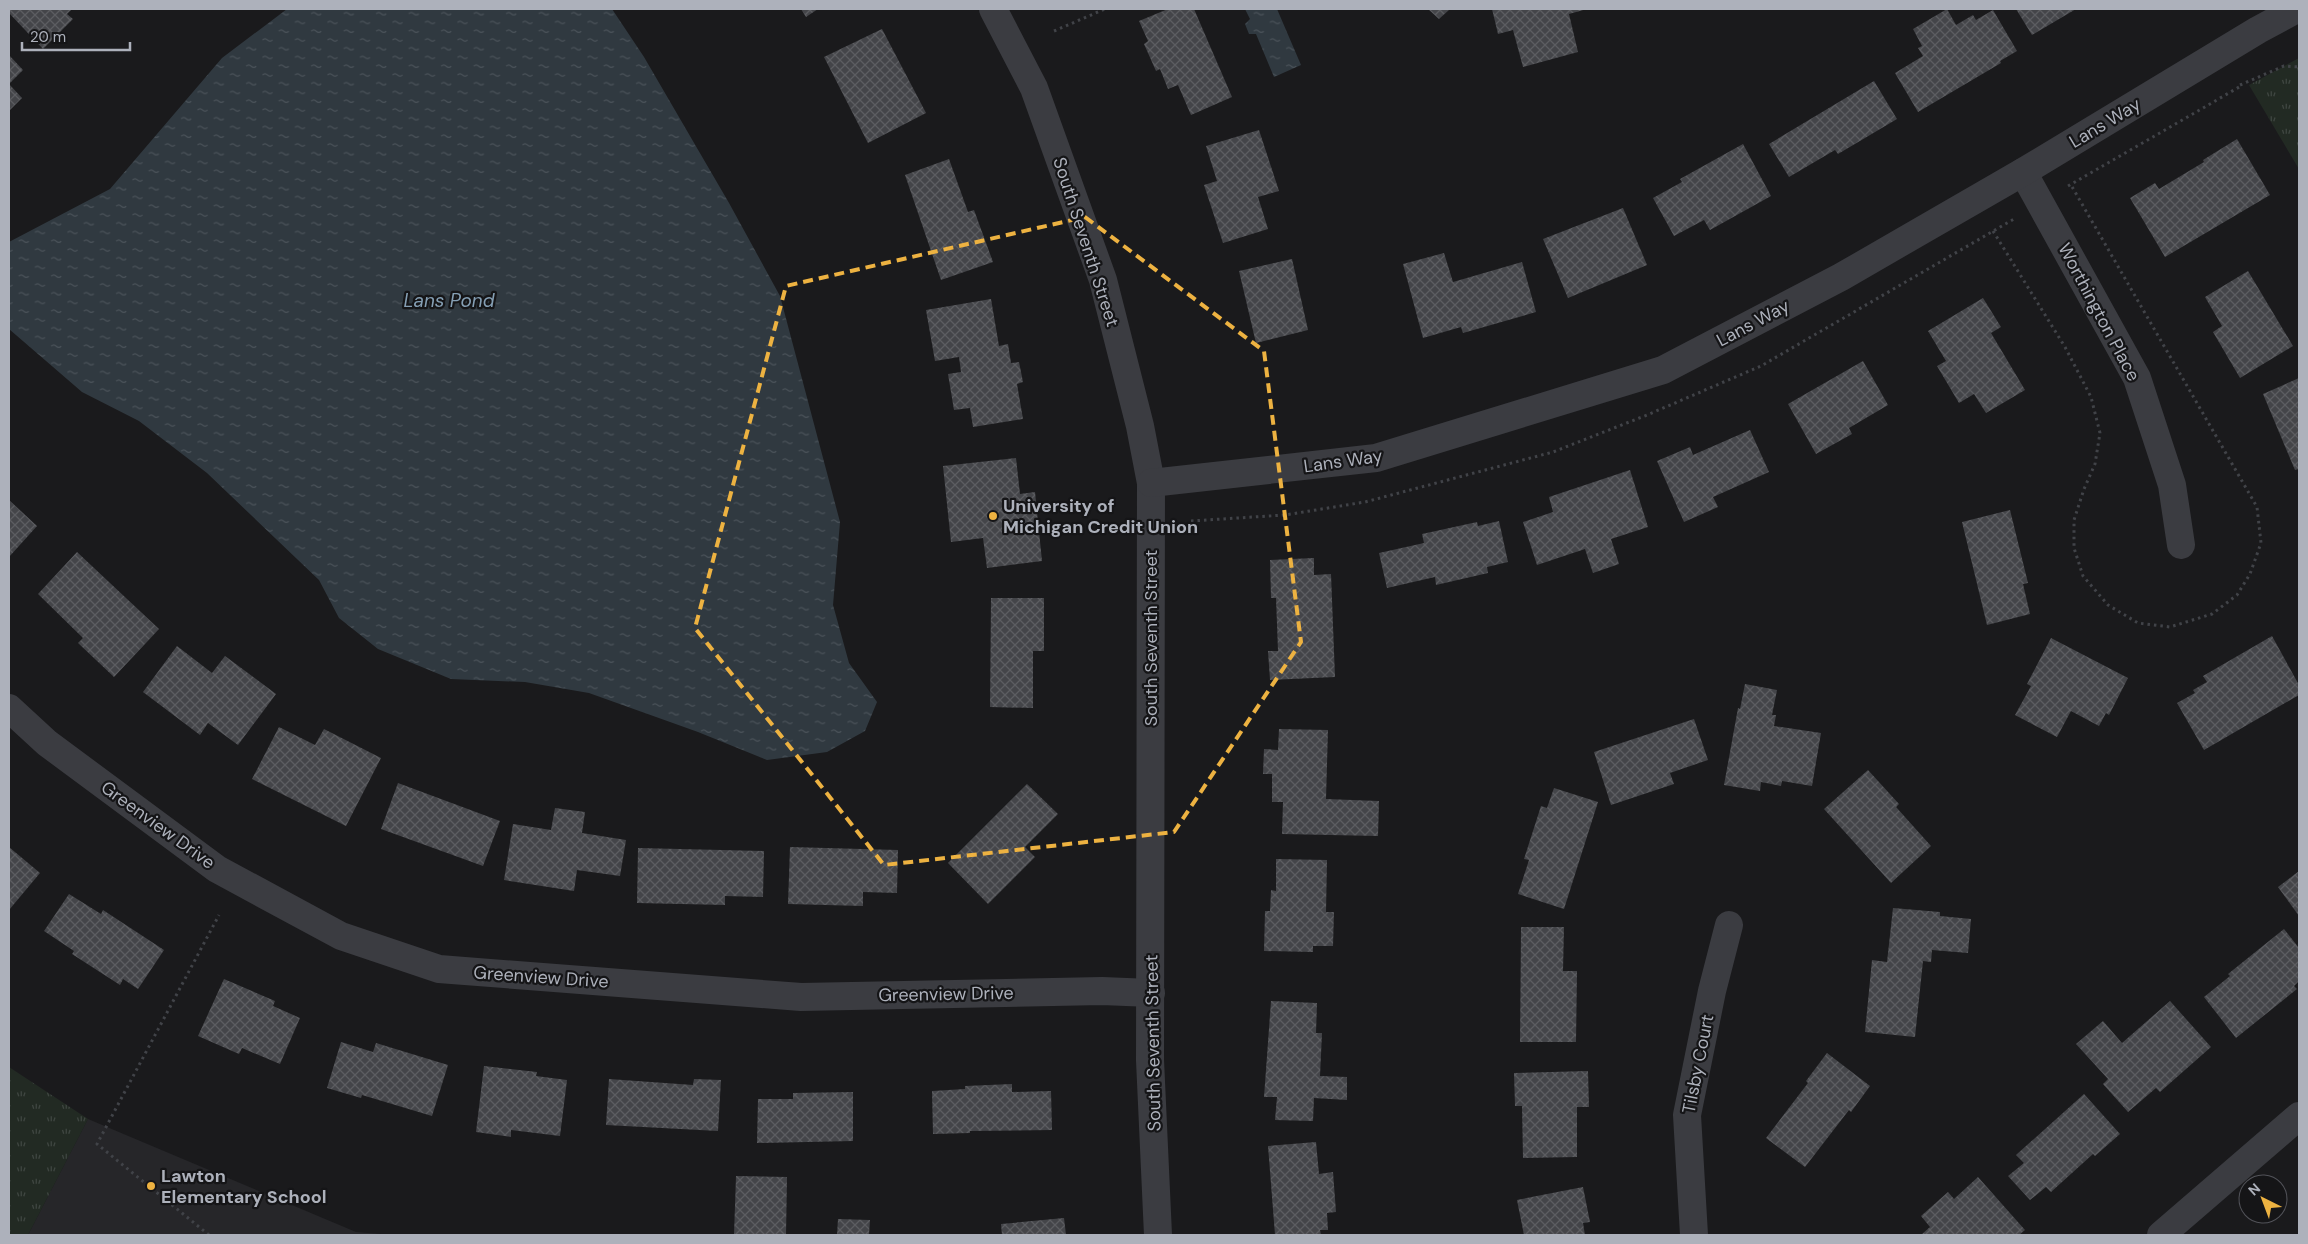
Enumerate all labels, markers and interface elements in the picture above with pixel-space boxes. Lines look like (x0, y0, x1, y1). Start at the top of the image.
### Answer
scale bar (22, 20, 130, 52)
text: 20 m (30, 27, 66, 47)
street label: Lans Way (2065, 92, 2145, 154)
street label: South Seventh Street (1047, 154, 1125, 330)
street label: Worthington Place (2052, 239, 2146, 385)
water label: Lans Pond (403, 288, 496, 313)
street label: Lans Way (1712, 294, 1794, 352)
street label: Lans Way (1302, 444, 1384, 478)
place label: University of Michigan Credit Union (1003, 494, 1198, 539)
marker: University of Michigan Credit Union (987, 510, 999, 522)
street label: South Seventh Street (1139, 550, 1163, 726)
street label: Greenview Drive (96, 776, 220, 874)
street label: South Seventh Street (1139, 954, 1167, 1132)
street label: Greenview Drive (473, 960, 609, 994)
street label: Greenview Drive (878, 981, 1014, 1007)
street label: Tilsby Court (1677, 1012, 1719, 1116)
place label: Lawton Elementary School (161, 1164, 327, 1209)
north arrow (2238, 1174, 2288, 1224)
text: N (2244, 1179, 2264, 1199)
marker: Lawton Elementary School (145, 1180, 157, 1192)

